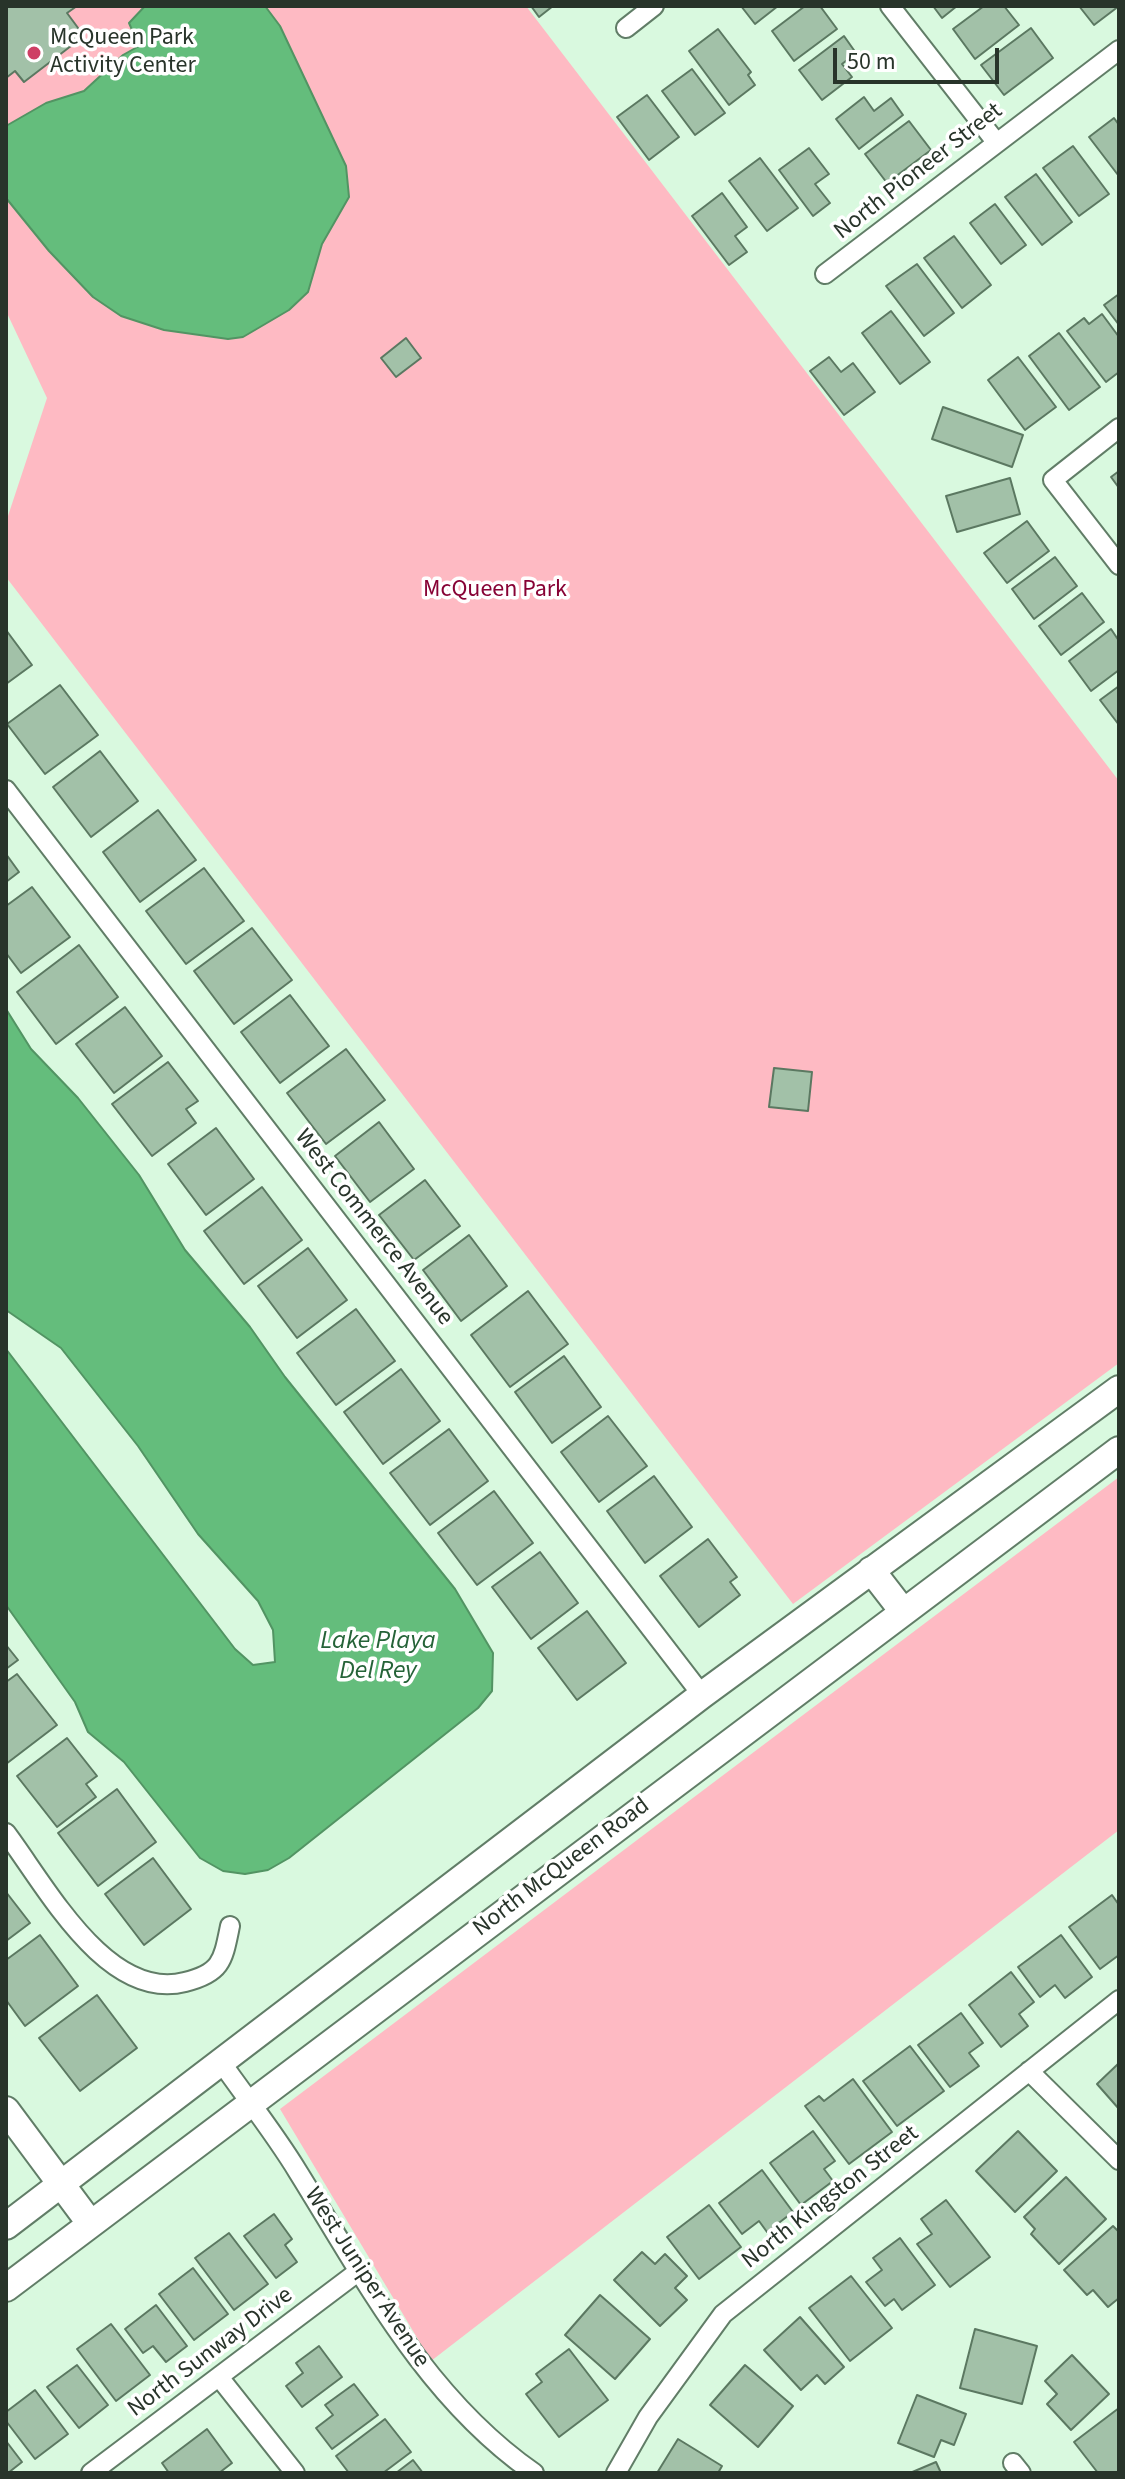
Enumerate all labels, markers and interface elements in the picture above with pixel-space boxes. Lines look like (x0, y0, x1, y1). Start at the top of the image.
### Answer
place label: McQueen Park Activity Center (50, 25, 196, 81)
scale bar (837, 32, 1003, 82)
marker: McQueen Park Activity Center (25, 44, 43, 62)
text: 50 m (847, 44, 896, 79)
street label: North Pioneer Street (829, 97, 1009, 247)
park label: McQueen Park (423, 577, 567, 605)
street label: West Commerce Avenue (288, 1124, 458, 1332)
water label: Lake Playa Del Rey (320, 1626, 436, 1688)
street label: North McQueen Road (468, 1792, 656, 1944)
street label: North Kingston Street (737, 2120, 925, 2276)
street label: West Juniper Avenue (297, 2182, 435, 2374)
street label: North Sunway Drive (123, 2282, 299, 2424)

